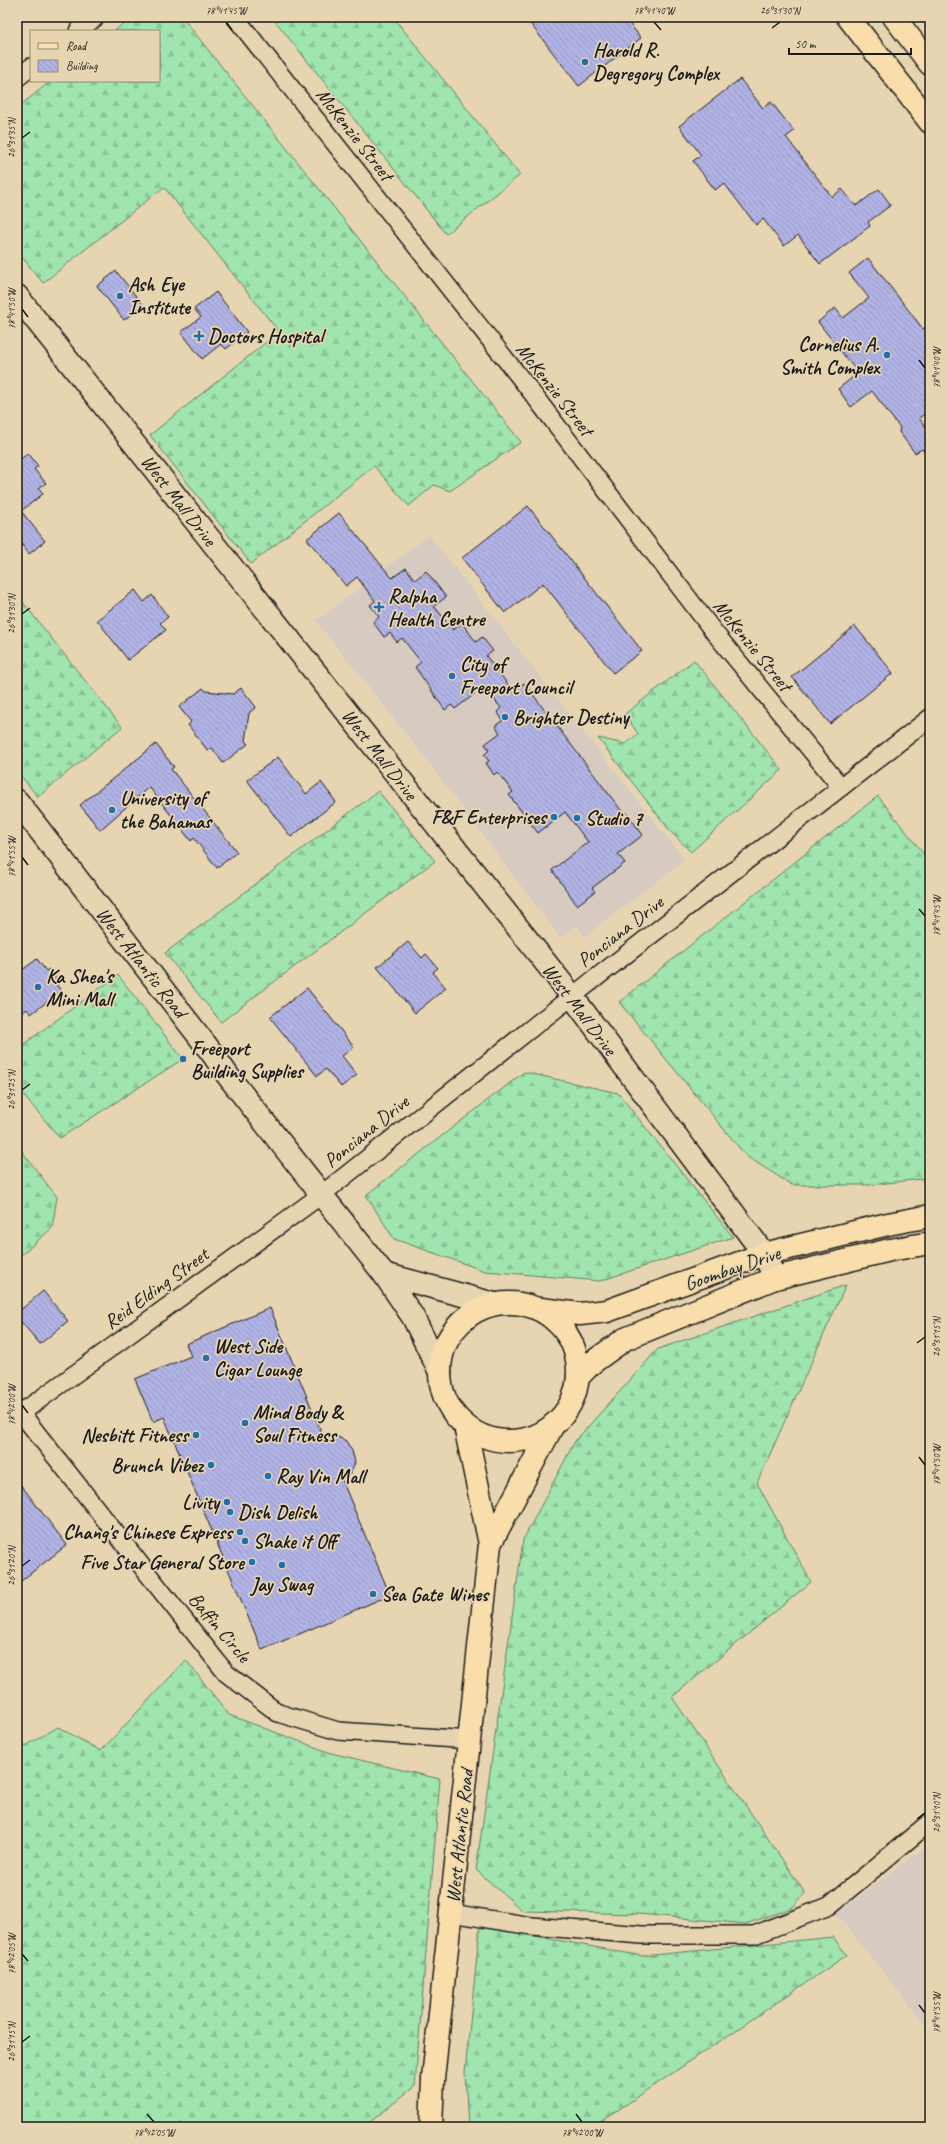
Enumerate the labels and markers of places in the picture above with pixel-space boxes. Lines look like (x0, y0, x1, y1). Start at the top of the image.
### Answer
place label: Harold R. Degregory Complex (593, 38, 721, 87)
marker: Harold R. Degregory Complex (580, 57, 590, 67)
place label: Ash Eye Institute (128, 272, 191, 320)
marker: Ash Eye Institute (115, 291, 125, 301)
place label: Doctors Hospital (208, 324, 326, 349)
marker: Doctors Hospital (193, 330, 205, 342)
place label: Cornelius A. Smith Complex (780, 332, 881, 380)
marker: Cornelius A. Smith Complex (882, 350, 892, 360)
place label: Ralpha Health Centre (388, 584, 487, 632)
marker: Ralpha Health Centre (373, 601, 385, 613)
place label: City of Freeport Council (460, 652, 576, 700)
marker: City of Freeport Council (447, 671, 457, 681)
place label: Brighter Destiny (513, 705, 631, 730)
marker: Brighter Destiny (500, 712, 510, 722)
place label: University of the Bahamas (120, 786, 213, 834)
marker: University of the Bahamas (107, 805, 117, 815)
place label: F&F Enterprises (432, 805, 548, 830)
place label: Studio 7 (585, 806, 644, 831)
marker: F&F Enterprises (549, 812, 559, 822)
marker: Studio 7 (572, 813, 582, 823)
place label: Ka Shea's Mini Mall (46, 964, 116, 1012)
marker: Ka Shea's Mini Mall (33, 982, 43, 992)
place label: Freeport Building Supplies (191, 1036, 305, 1084)
marker: Freeport Building Supplies (178, 1054, 188, 1064)
place label: West Side Cigar Lounge (214, 1334, 303, 1382)
marker: West Side Cigar Lounge (201, 1353, 211, 1363)
place label: Mind Body & Soul Fitness (253, 1400, 345, 1448)
marker: Mind Body & Soul Fitness (240, 1418, 250, 1428)
place label: Nesbitt Fitness (81, 1423, 190, 1448)
marker: Nesbitt Fitness (191, 1430, 201, 1440)
place label: Brunch Vibez (111, 1453, 205, 1478)
marker: Brunch Vibez (206, 1460, 216, 1470)
place label: Ray Vin Mall (276, 1464, 369, 1489)
marker: Ray Vin Mall (263, 1471, 273, 1481)
place label: Livity (182, 1490, 221, 1515)
marker: Livity (222, 1497, 232, 1507)
place label: Dish Delish (238, 1500, 318, 1525)
marker: Dish Delish (225, 1507, 235, 1517)
place label: Chang's Chinese Express (63, 1520, 234, 1545)
marker: Chang's Chinese Express (235, 1527, 245, 1537)
place label: Shake it Off (253, 1529, 341, 1554)
marker: Shake it Off (240, 1536, 250, 1546)
place label: Five Star General Store (81, 1550, 245, 1575)
marker: Five Star General Store (247, 1557, 257, 1567)
marker: Jay Swag (277, 1560, 287, 1570)
place label: Jay Swag (249, 1572, 315, 1597)
place label: Sea Gate Wines (381, 1582, 490, 1607)
marker: Sea Gate Wines (368, 1589, 378, 1599)

